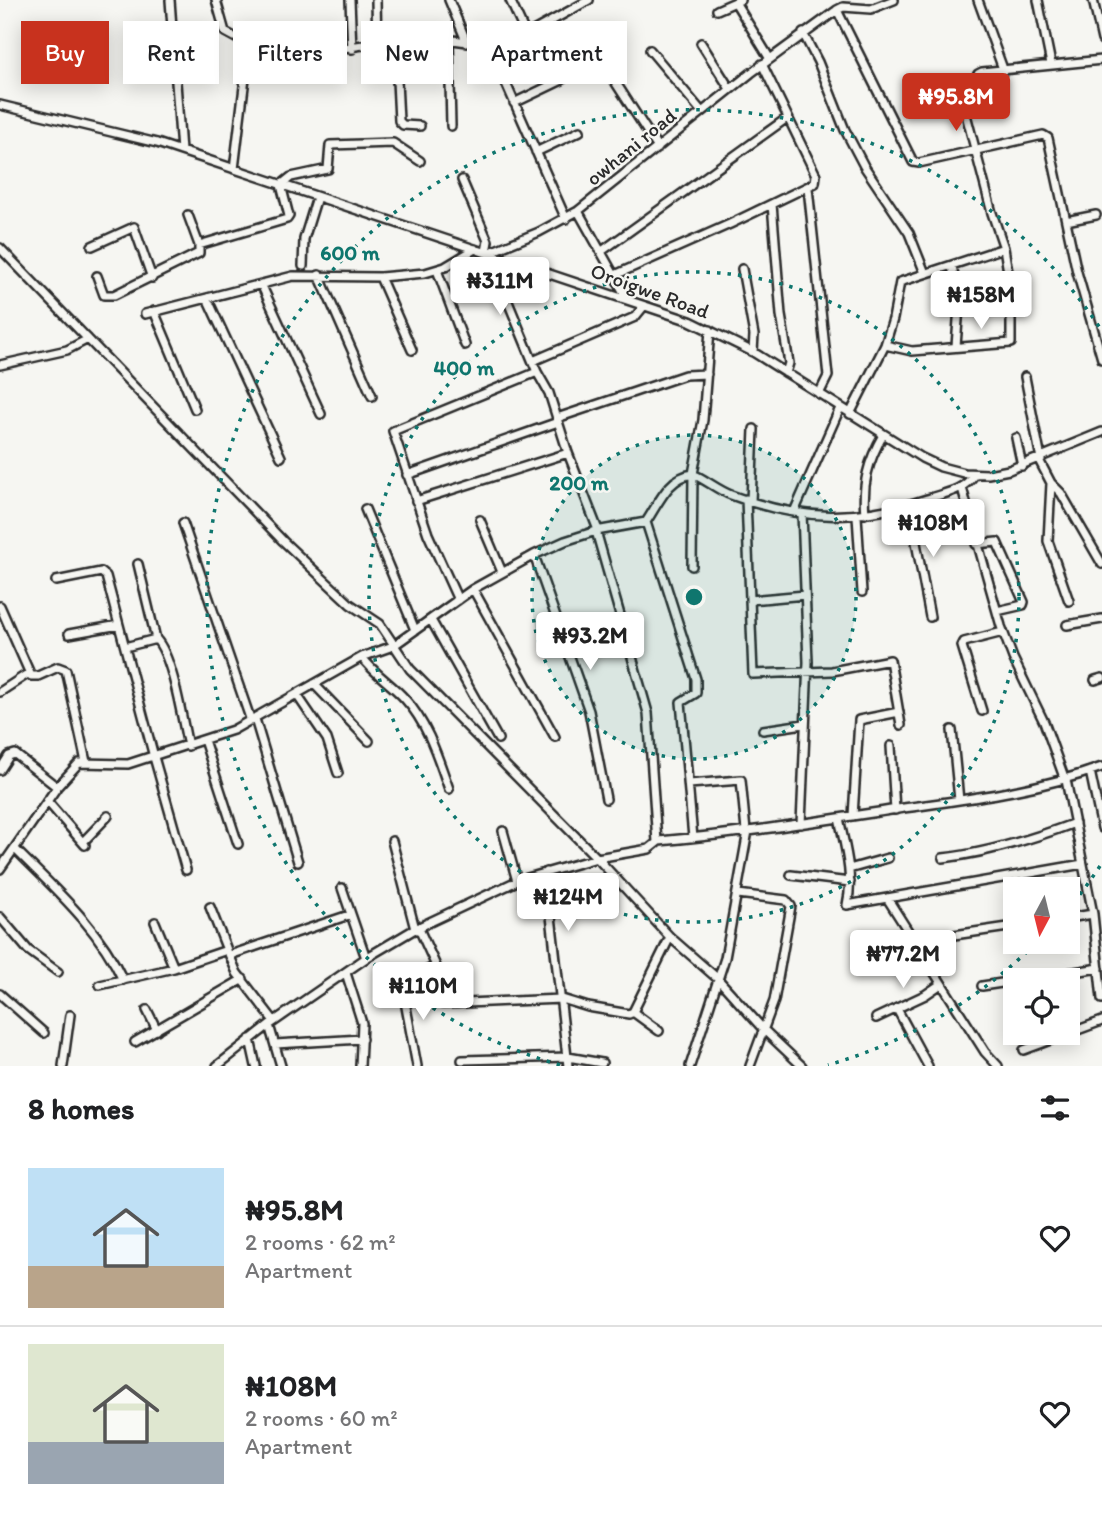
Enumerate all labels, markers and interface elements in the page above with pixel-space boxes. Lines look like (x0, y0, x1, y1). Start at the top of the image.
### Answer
chip: Buy (21, 21, 109, 84)
chip: Rent (123, 21, 219, 84)
chip: Filters (233, 21, 347, 84)
chip: New (361, 21, 453, 84)
chip: Apartment (467, 21, 627, 84)
pin: ₦95.8M (899, 74, 1013, 133)
text: ₦95.8M (918, 82, 994, 110)
street label: owhani road (581, 103, 681, 191)
text: 600 m (320, 240, 380, 265)
street label: Oroigwe Road (587, 257, 713, 324)
pin: ₦311M (451, 258, 549, 317)
text: ₦311M (466, 266, 534, 294)
pin: ₦158M (932, 272, 1030, 331)
text: ₦158M (947, 280, 1015, 308)
text: 400 m (434, 355, 495, 380)
text: 200 m (549, 470, 609, 495)
pin: ₦108M (884, 500, 982, 559)
text: ₦108M (898, 508, 968, 536)
centre of rings (682, 585, 706, 609)
pin: ₦93.2M (533, 612, 647, 672)
text: ₦93.2M (552, 621, 628, 649)
pin: ₦124M (519, 874, 617, 933)
north arrow (1003, 877, 1080, 954)
map controls (1003, 877, 1080, 1045)
text: ₦124M (533, 882, 603, 910)
pin: ₦77.2M (846, 930, 960, 990)
text: ₦77.2M (866, 939, 940, 967)
pin: ₦110M (374, 962, 472, 1022)
button: locate (1003, 968, 1080, 1045)
text: ₦110M (389, 971, 457, 999)
icon: filters (1036, 1089, 1074, 1127)
text: 8 homes (28, 1090, 135, 1127)
text: ₦95.8M (245, 1191, 344, 1228)
icon: home (84, 1196, 168, 1280)
icon: heart (1036, 1219, 1074, 1257)
text: 2 rooms · 62 m² (245, 1228, 396, 1256)
text: Apartment (245, 1256, 352, 1284)
text: ₦108M (245, 1367, 337, 1404)
icon: home (84, 1372, 168, 1456)
icon: heart (1036, 1395, 1074, 1433)
text: 2 rooms · 60 m² (245, 1404, 398, 1432)
text: Apartment (245, 1432, 352, 1460)

